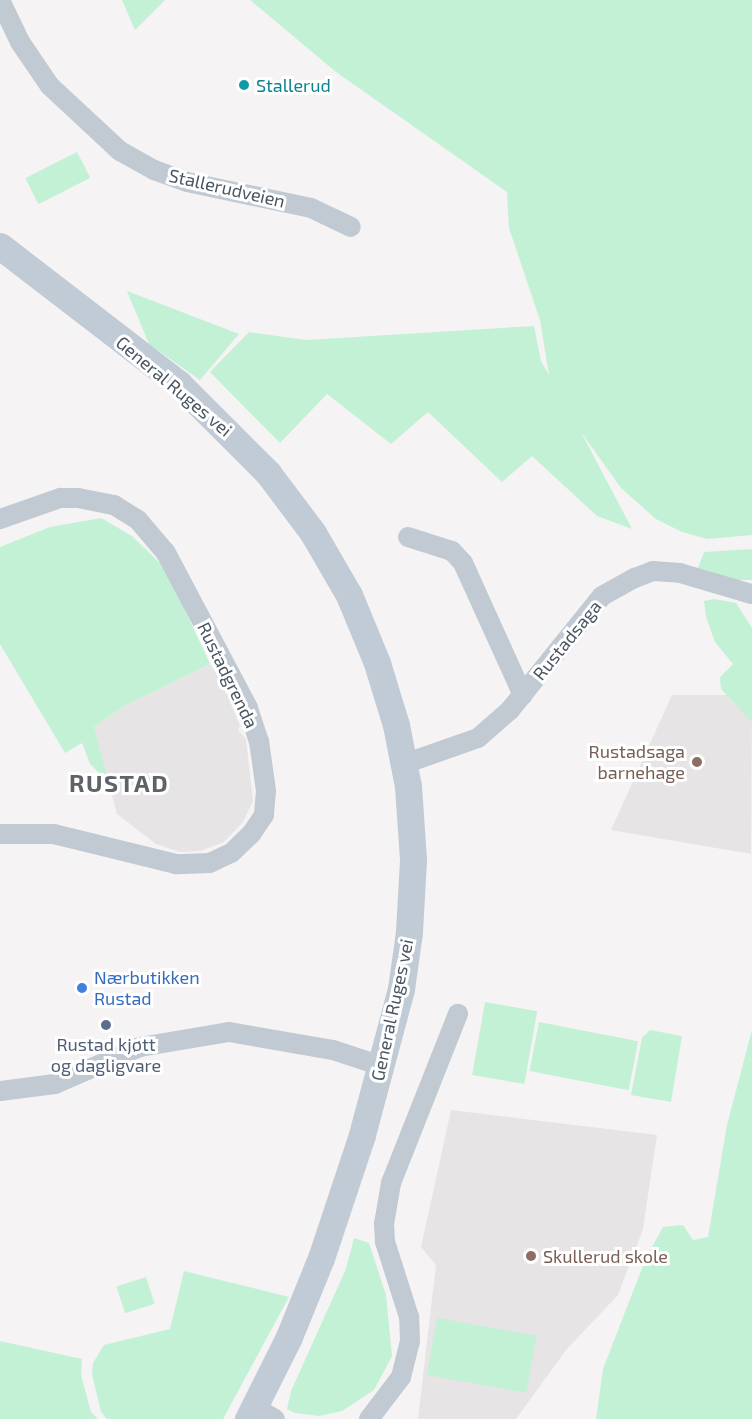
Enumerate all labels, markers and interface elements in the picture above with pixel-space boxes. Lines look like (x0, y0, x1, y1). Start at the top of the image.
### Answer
place label: Stallerud (256, 74, 331, 96)
marker: Stallerud (237, 78, 251, 92)
street label: Stallerudveien (167, 164, 287, 212)
street label: General Ruges vei (111, 331, 237, 441)
street label: Rustadsaga (528, 596, 606, 684)
street label: Rustadgrenda (193, 619, 263, 731)
place label: Rustadsaga barnehage (589, 741, 685, 783)
marker: Rustadsaga barnehage (690, 755, 704, 769)
district label: RUSTAD (69, 769, 169, 797)
street label: General Ruges vei (366, 937, 418, 1083)
place label: Nærbutikken Rustad (94, 967, 200, 1010)
marker: Nærbutikken Rustad (75, 981, 89, 995)
marker: Rustad kjøtt og dagligvare (99, 1018, 113, 1032)
place label: Rustad kjøtt og dagligvare (51, 1034, 161, 1076)
place label: Skullerud skole (543, 1245, 668, 1267)
marker: Skullerud skole (524, 1249, 538, 1263)

